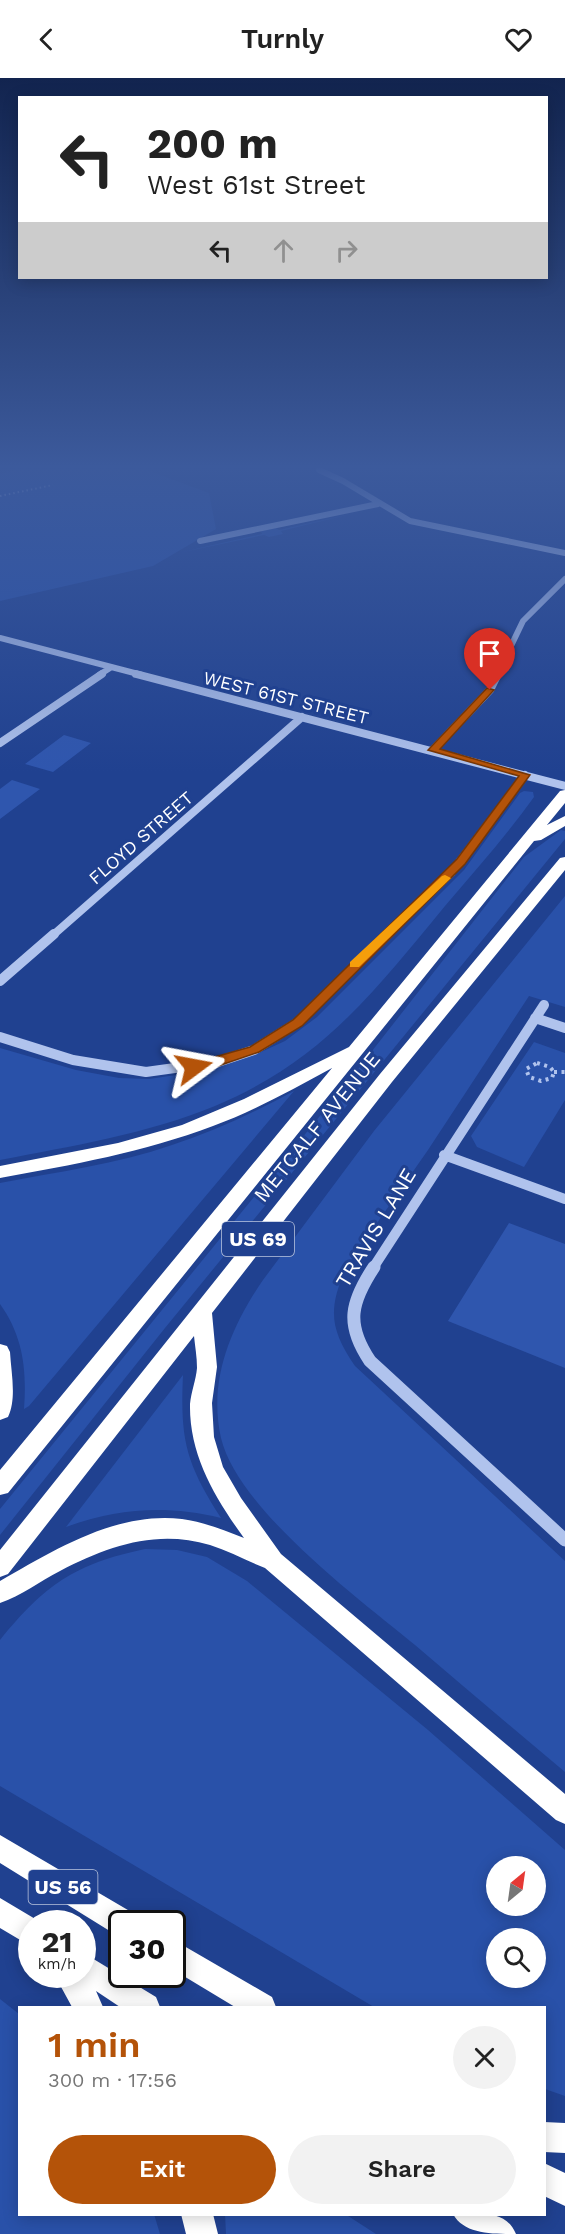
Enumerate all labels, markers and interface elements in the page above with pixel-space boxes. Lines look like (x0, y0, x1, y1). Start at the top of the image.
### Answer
icon: back (30, 23, 63, 56)
text: Turnly (241, 23, 324, 55)
icon: heart (502, 23, 535, 56)
text: 200 m (147, 119, 278, 168)
icon: left (48, 120, 126, 198)
text: West 61st Street (147, 169, 365, 201)
icon: left (204, 234, 237, 267)
icon: ahead (267, 234, 300, 267)
icon: right (330, 234, 363, 267)
pin (464, 628, 515, 690)
icon: arrive (473, 637, 506, 670)
street label: WEST 61ST STREET (201, 667, 371, 728)
street label: FLOYD STREET (84, 787, 197, 889)
position arrow (162, 1035, 226, 1099)
street label: METCALF AVENUE (248, 1046, 385, 1207)
street label: TRAVIS LANE (330, 1163, 421, 1292)
road number: US 69 (222, 1222, 294, 1256)
north arrow (486, 1856, 546, 1916)
map controls (486, 1856, 546, 1988)
road number: US 56 (28, 1870, 98, 1904)
speed limit sign: 30 (108, 1910, 186, 1988)
text: 21 (42, 1924, 72, 1959)
button: search (486, 1928, 546, 1988)
text: km/h (38, 1955, 76, 1973)
text: 1 min (48, 2024, 140, 2066)
button: close (453, 2026, 516, 2089)
text: 300 m · 17:56 (48, 2068, 177, 2092)
button: Exit (48, 2135, 276, 2204)
button: Share (288, 2135, 516, 2204)

